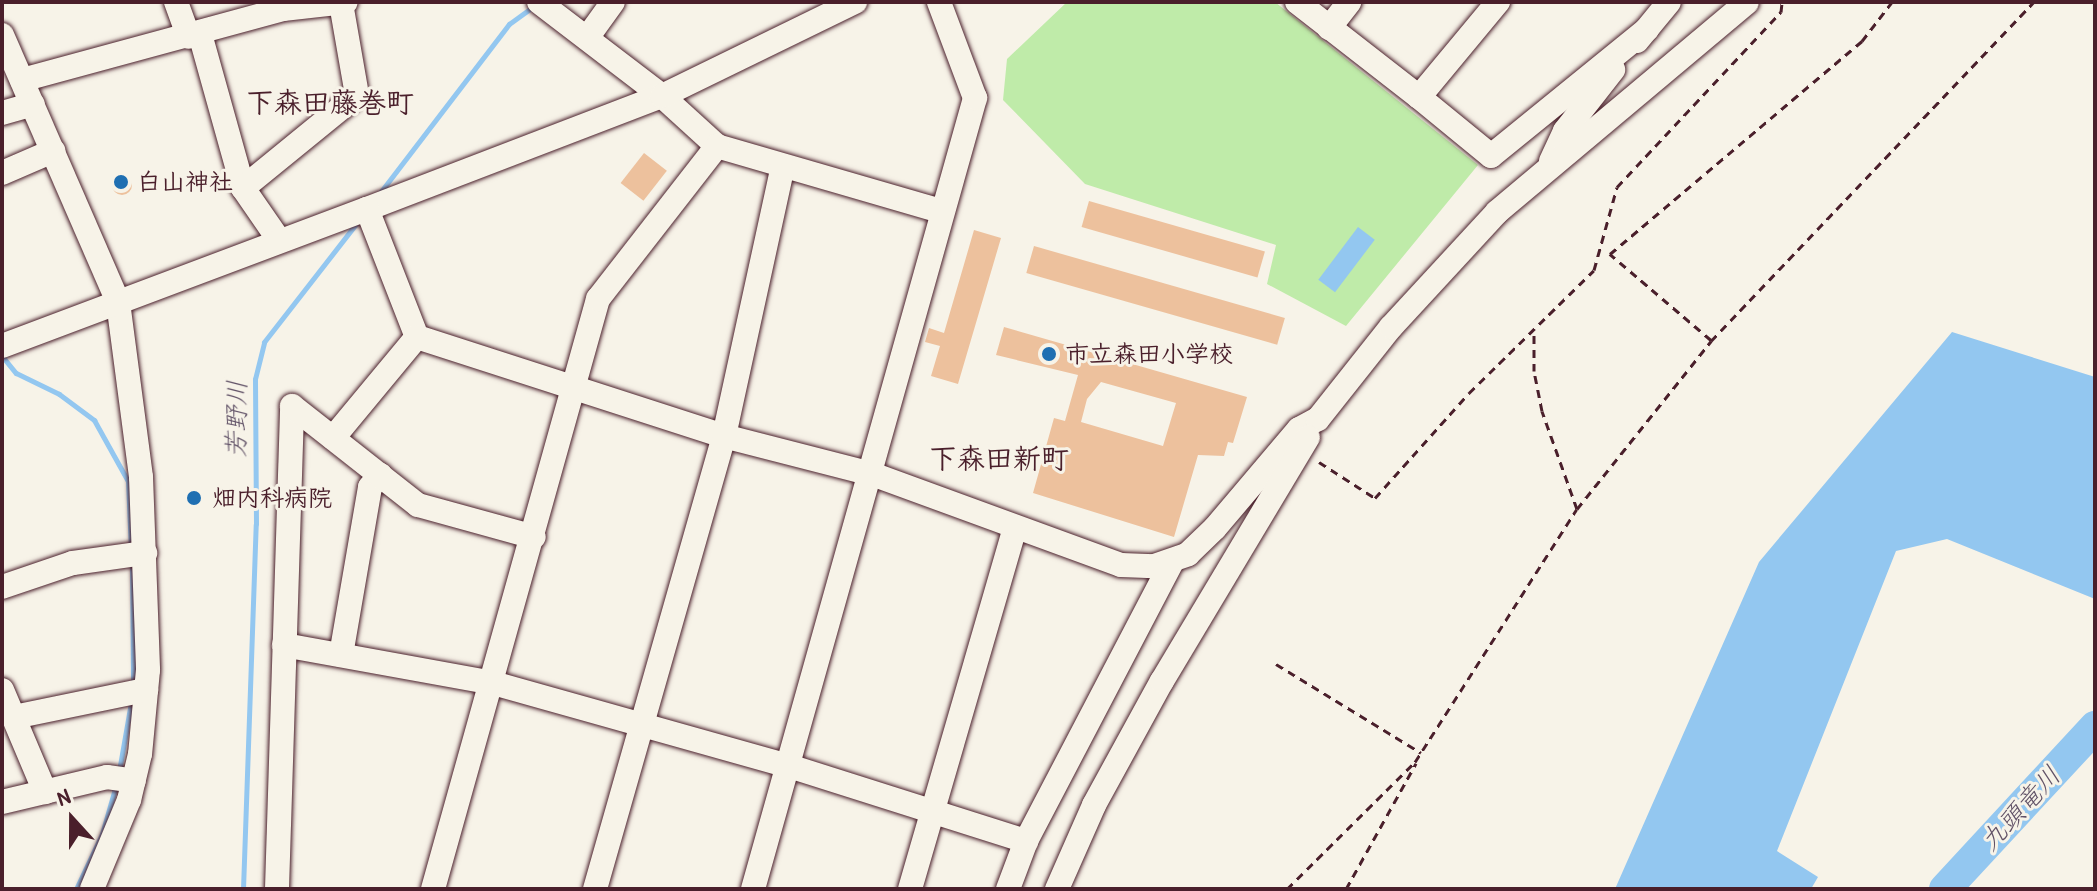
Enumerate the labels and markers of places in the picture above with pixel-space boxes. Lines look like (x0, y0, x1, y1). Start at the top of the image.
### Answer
place label: 白山神社 (137, 168, 233, 196)
marker: 白山神社 (112, 173, 130, 191)
place label: 市立森田小学校 (1065, 340, 1233, 368)
marker: 市立森田小学校 (1040, 345, 1058, 363)
place label: 畑内科病院 (212, 484, 332, 512)
marker: 畑内科病院 (183, 487, 205, 509)

